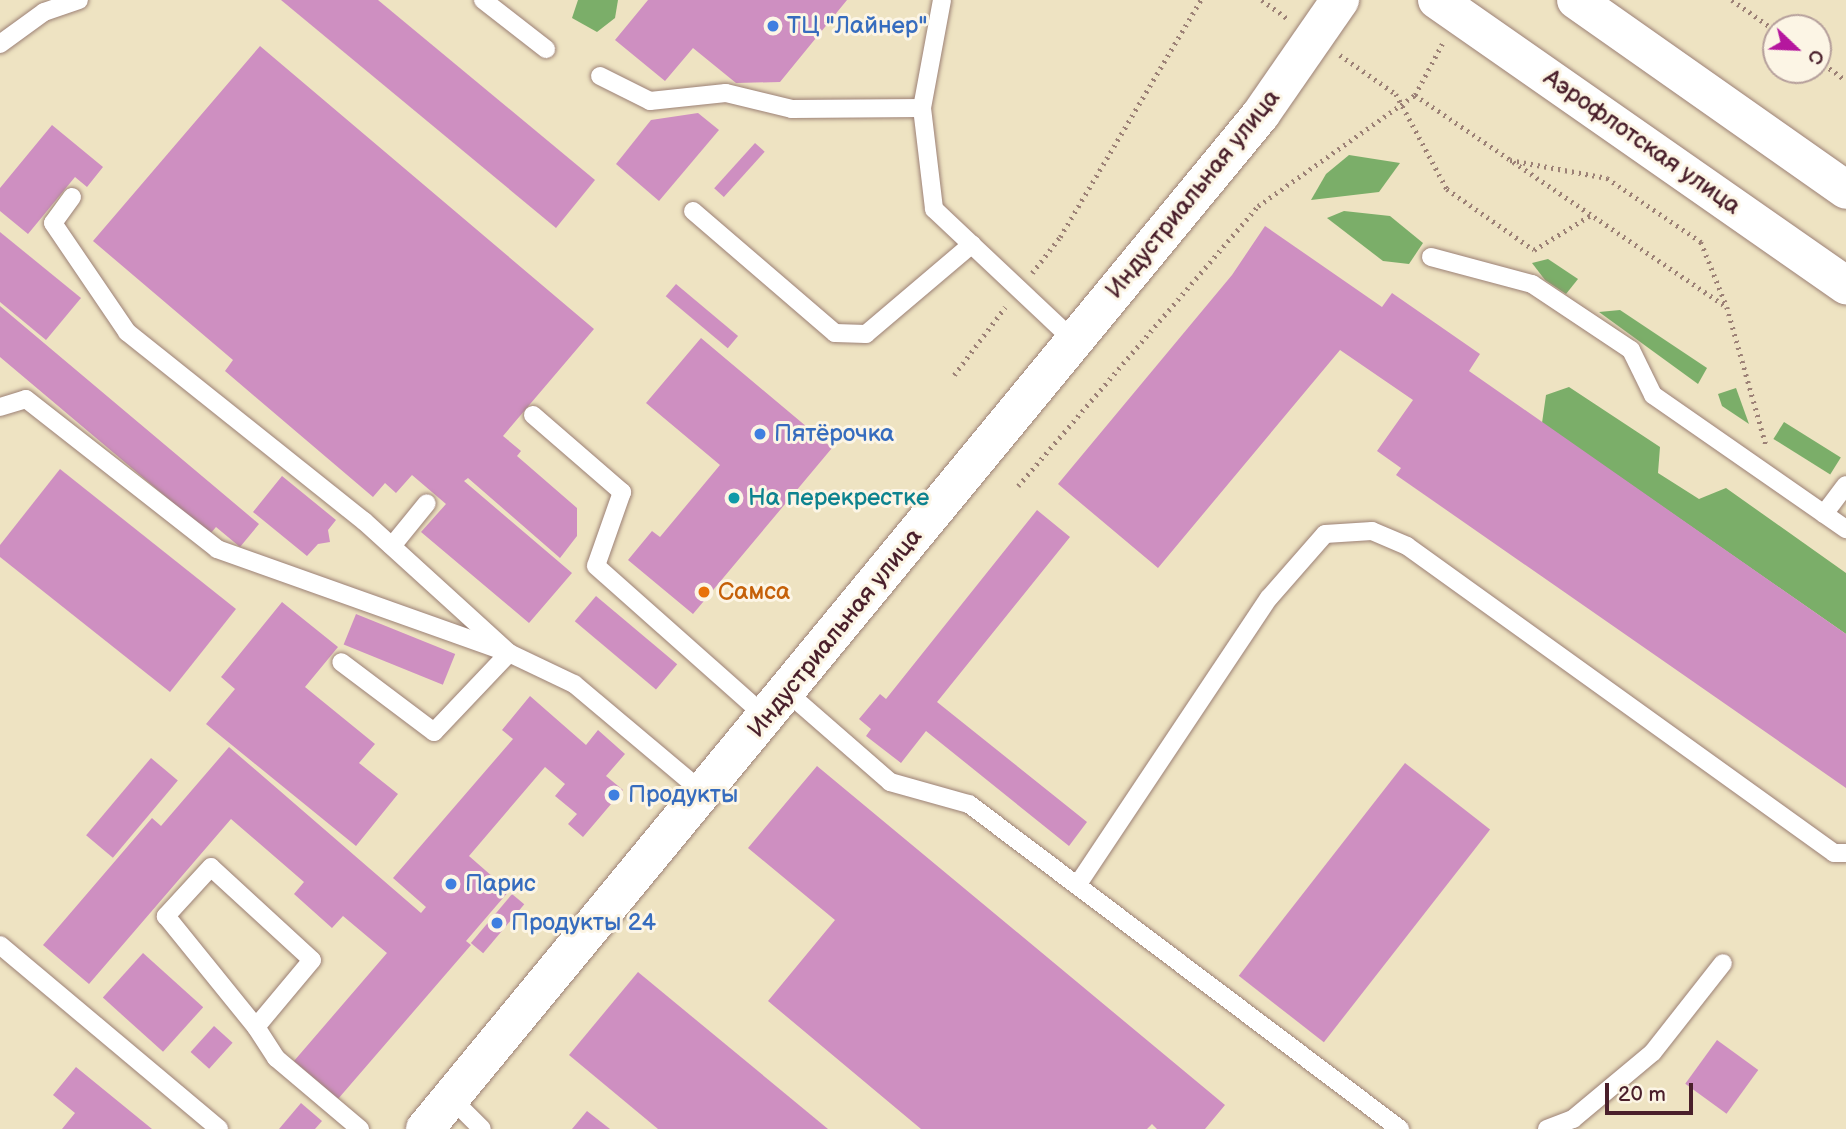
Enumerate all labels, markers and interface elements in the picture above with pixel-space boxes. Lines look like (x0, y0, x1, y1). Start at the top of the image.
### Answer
place label: ТЦ "Лайнер" (787, 12, 927, 40)
north arrow (1762, 14, 1832, 84)
marker: ТЦ "Лайнер" (765, 18, 781, 34)
text: С (1802, 46, 1828, 67)
street label: Аэрофлотская улица (1538, 63, 1746, 221)
street label: Индустриальная улица (1100, 84, 1286, 304)
place label: Пятёрочка (774, 420, 894, 448)
marker: Пятёрочка (752, 426, 768, 442)
place label: На перекрестке (748, 484, 929, 512)
marker: На перекрестке (726, 490, 742, 506)
street label: Индустриальная улица (742, 523, 928, 743)
place label: Самса (718, 578, 790, 606)
marker: Самса (696, 584, 712, 600)
place label: Продукты (628, 781, 738, 809)
marker: Продукты (606, 787, 622, 803)
place label: Парис (465, 870, 536, 898)
marker: Парис (443, 876, 459, 892)
place label: Продукты 24 (511, 909, 656, 937)
marker: Продукты 24 (489, 915, 505, 931)
scale bar (1608, 1070, 1696, 1114)
text: 20 m (1618, 1082, 1666, 1107)

